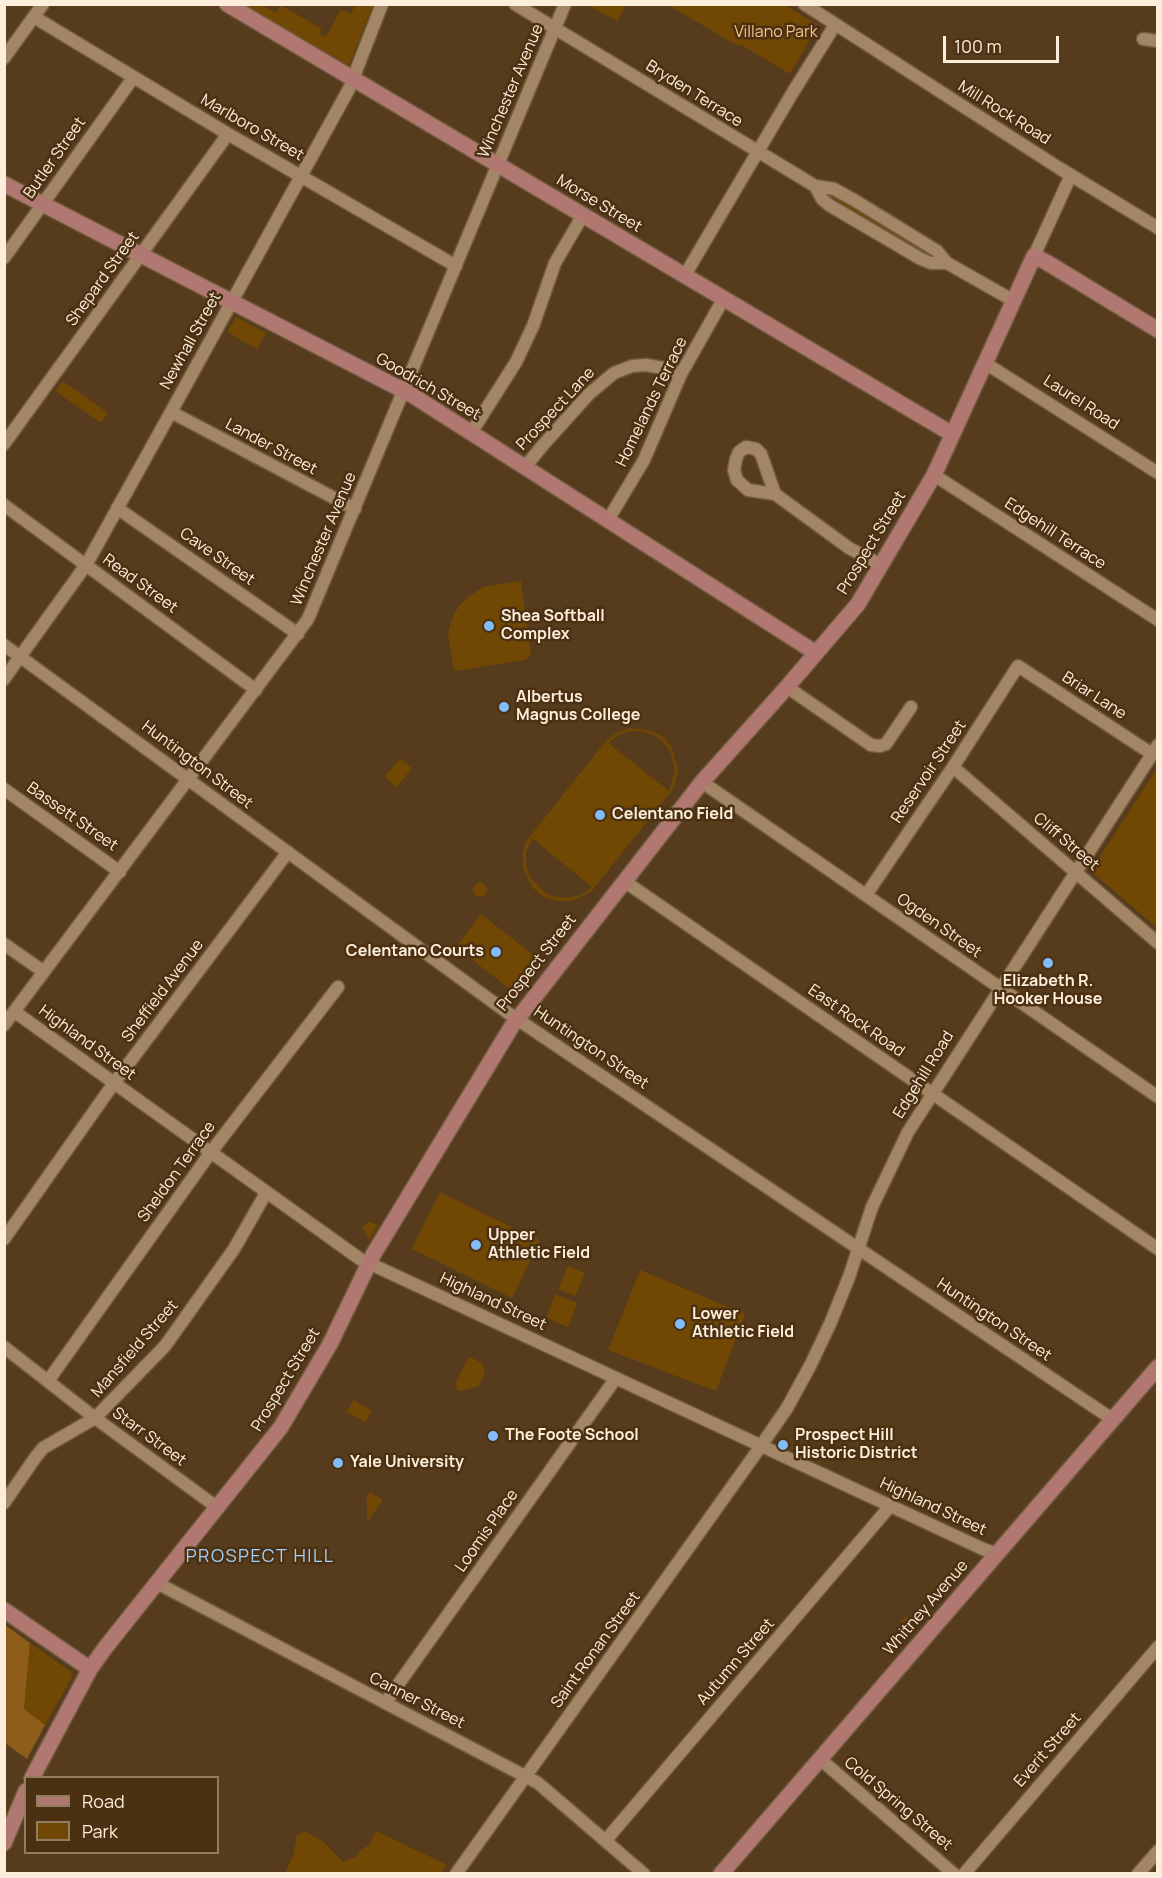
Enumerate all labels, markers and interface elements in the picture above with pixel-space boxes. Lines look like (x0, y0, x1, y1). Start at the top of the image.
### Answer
street label: Winchester Avenue (474, 21, 548, 161)
park label: Villano Park (734, 23, 818, 43)
scale bar (946, 24, 1062, 62)
text: 100 m (954, 34, 1002, 58)
street label: Bryden Terrace (642, 57, 746, 131)
street label: Mill Rock Road (954, 77, 1054, 149)
street label: Marlboro Street (197, 91, 307, 165)
street label: Butler Street (20, 114, 90, 202)
street label: Morse Street (553, 171, 645, 237)
street label: Shepard Street (62, 228, 144, 330)
street label: Newhall Street (156, 289, 226, 393)
street label: Homelands Terrace (612, 334, 692, 470)
street label: Goodrich Street (372, 349, 484, 425)
street label: Prospect Lane (513, 364, 599, 454)
street label: Laurel Road (1040, 371, 1122, 435)
street label: Lander Street (222, 415, 320, 479)
street label: Winchester Avenue (287, 469, 361, 609)
street label: Prospect Street (834, 488, 910, 598)
street label: Edgehill Terrace (1001, 494, 1109, 574)
street label: Cave Street (176, 524, 258, 590)
street label: Read Street (99, 550, 181, 618)
place label: Shea Softball Complex (501, 607, 605, 645)
marker: Shea Softball Complex (482, 619, 496, 633)
street label: Briar Lane (1058, 668, 1130, 724)
place label: Albertus Magnus College (516, 688, 640, 726)
marker: Albertus Magnus College (497, 700, 511, 714)
street label: Huntington Street (138, 717, 256, 813)
street label: Reservoir Street (888, 717, 970, 827)
street label: Bassett Street (23, 778, 121, 856)
place label: Celentano Field (612, 805, 733, 825)
marker: Celentano Field (593, 808, 607, 822)
street label: Cliff Street (1029, 809, 1103, 875)
street label: Ogden Street (893, 890, 985, 962)
street label: Prospect Street (493, 911, 581, 1015)
street label: Sheffield Avenue (118, 936, 208, 1046)
place label: Celentano Courts (346, 942, 484, 962)
marker: Celentano Courts (489, 945, 503, 959)
marker: Elizabeth R. Hooker House (1041, 956, 1055, 970)
place label: Elizabeth R. Hooker House (994, 972, 1102, 1010)
street label: East Rock Road (804, 981, 908, 1061)
street label: Highland Street (35, 1001, 139, 1085)
street label: Huntington Street (530, 1002, 652, 1094)
street label: Edgehill Road (890, 1028, 958, 1122)
street label: Sheldon Terrace (134, 1118, 220, 1226)
place label: Upper Athletic Field (488, 1226, 590, 1264)
marker: Upper Athletic Field (469, 1238, 483, 1252)
street label: Highland Street (437, 1269, 549, 1335)
street label: Huntington Street (933, 1274, 1055, 1366)
street label: Mansfield Street (88, 1296, 182, 1402)
place label: Lower Athletic Field (692, 1305, 794, 1343)
marker: Lower Athletic Field (673, 1317, 687, 1331)
street label: Prospect Street (248, 1325, 324, 1435)
street label: Starr Street (108, 1404, 190, 1470)
place label: The Foote School (505, 1426, 639, 1446)
place label: Prospect Hill Historic District (795, 1426, 918, 1464)
marker: The Foote School (486, 1429, 500, 1443)
marker: Prospect Hill Historic District (776, 1438, 790, 1452)
place label: Yale University (350, 1453, 464, 1473)
marker: Yale University (331, 1456, 345, 1470)
street label: Highland Street (877, 1474, 989, 1540)
street label: Loomis Place (452, 1486, 522, 1576)
district label: PROSPECT HILL (186, 1546, 334, 1568)
street label: Whitney Avenue (879, 1557, 973, 1659)
street label: Saint Ronan Street (547, 1588, 645, 1712)
street label: Autumn Street (693, 1615, 779, 1709)
street label: Canner Street (366, 1669, 468, 1733)
street label: Everit Street (1010, 1709, 1086, 1791)
street label: Cold Spring Street (840, 1753, 956, 1855)
legend (24, 1776, 219, 1854)
text: Road (82, 1789, 125, 1813)
text: Park (82, 1819, 118, 1843)

